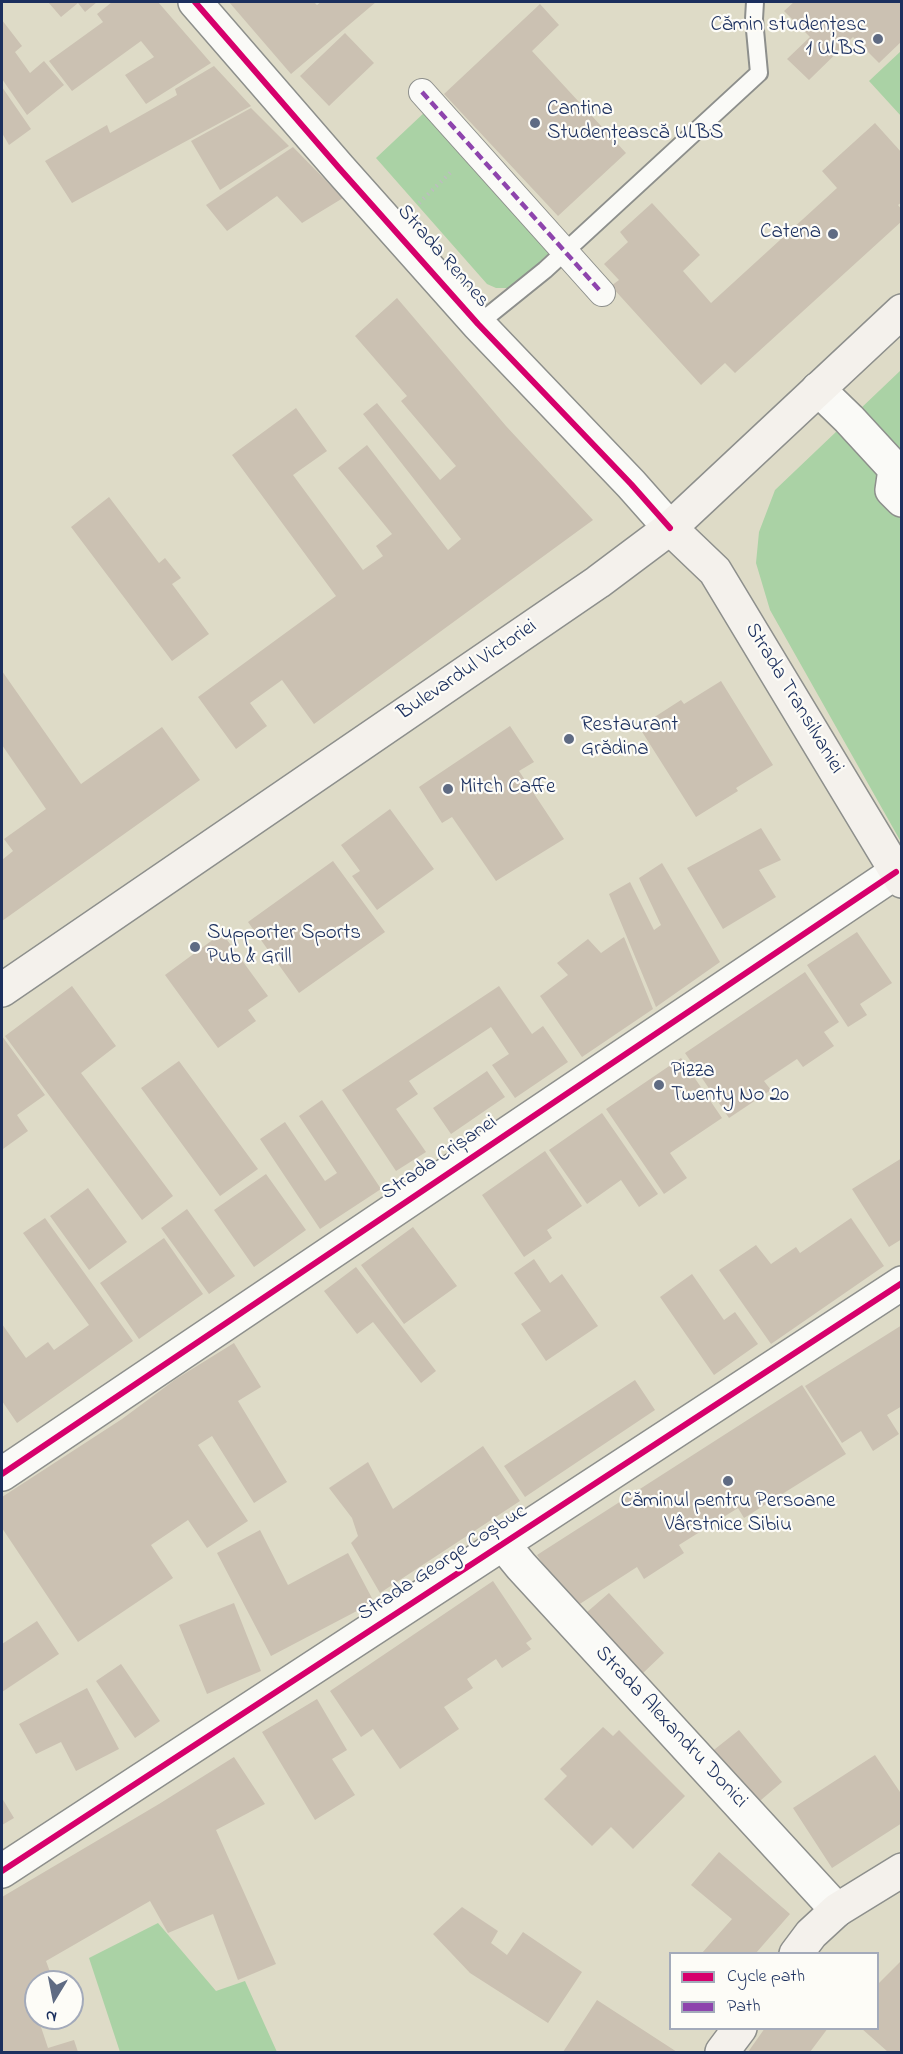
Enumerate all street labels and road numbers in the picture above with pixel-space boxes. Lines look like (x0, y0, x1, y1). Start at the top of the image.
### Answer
street label: Strada Rennes (390, 200, 494, 314)
street label: Bulevardul Victoriei (393, 615, 543, 727)
street label: Strada Transilvaniei (738, 619, 848, 779)
street label: Strada Crișanei (377, 1111, 503, 1207)
street label: Strada George Coșbuc (354, 1500, 532, 1628)
street label: Strada Alexandru Donici (588, 1642, 752, 1814)

